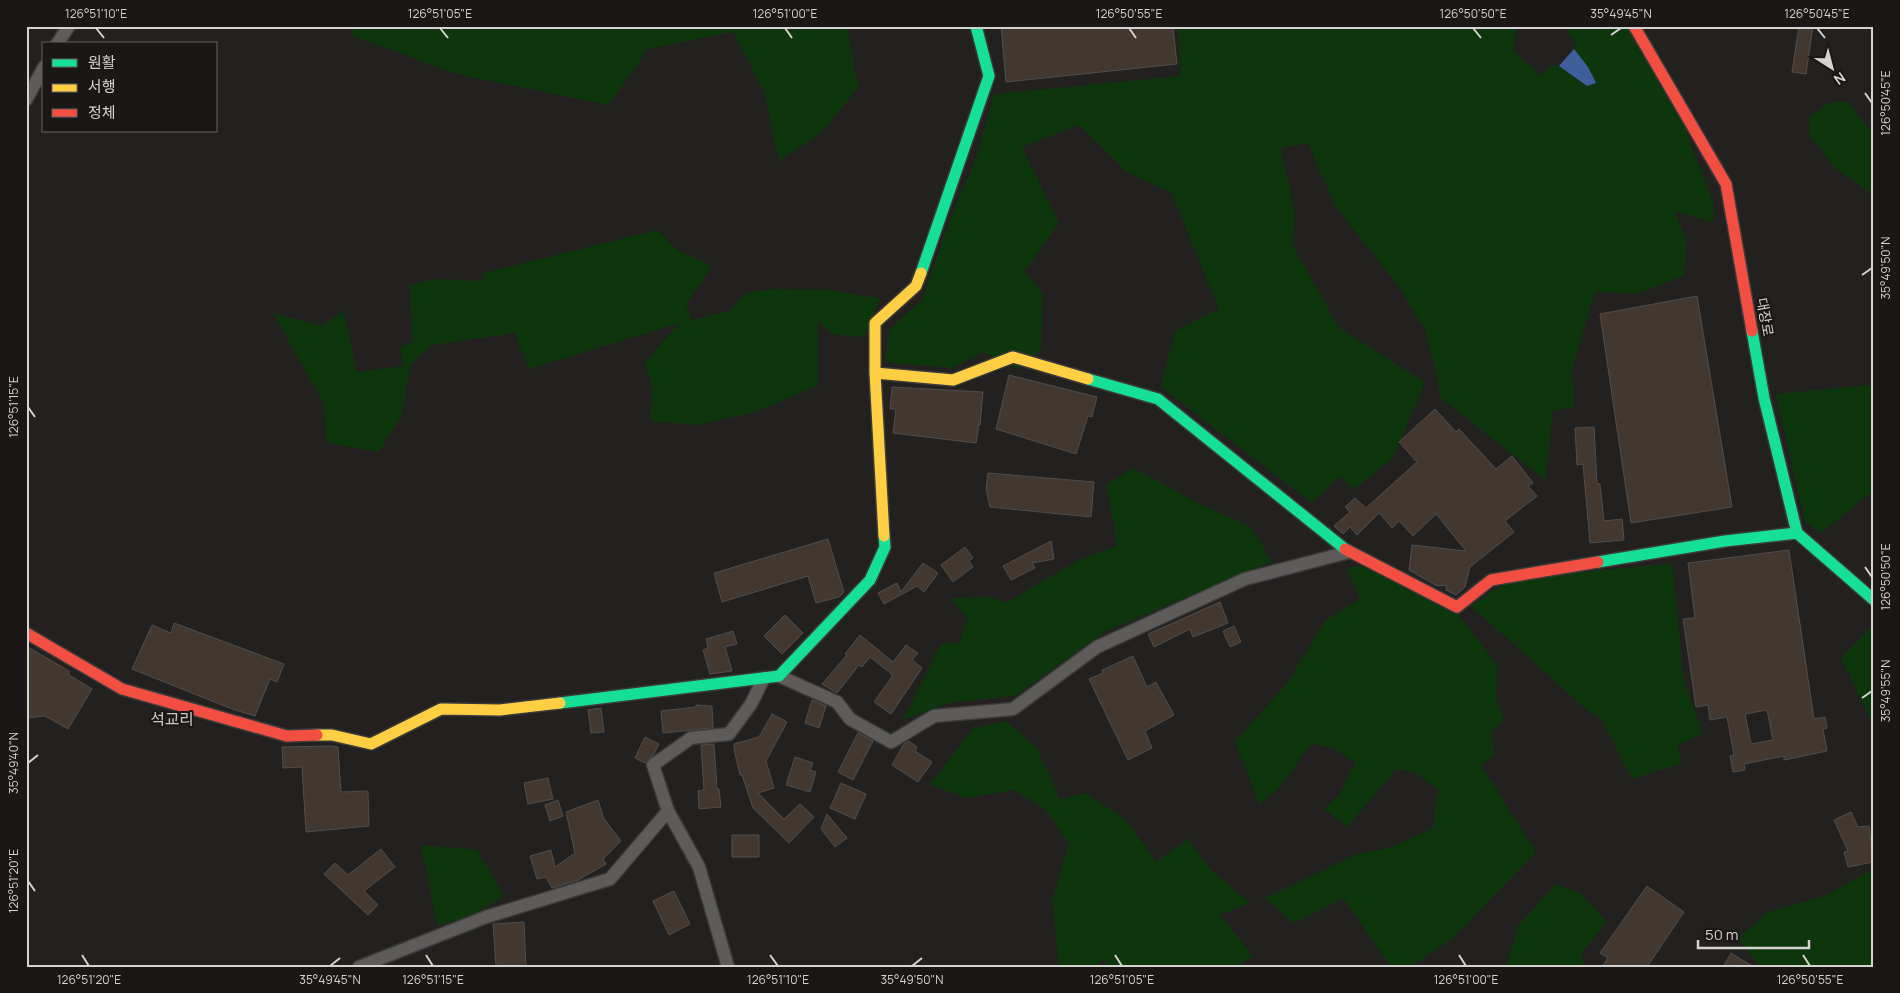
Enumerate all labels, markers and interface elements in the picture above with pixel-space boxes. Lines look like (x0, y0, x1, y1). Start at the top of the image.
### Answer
text: 126°51'10"E (65, 5, 127, 22)
text: 126°51'05"E (408, 5, 472, 22)
text: 126°51'00"E (753, 5, 818, 22)
text: 126°50'55"E (1096, 5, 1162, 22)
text: 126°50'50"E (1440, 5, 1507, 22)
text: 35°49'45"N (1590, 5, 1652, 22)
text: 126°50'45"E (1784, 5, 1850, 22)
legend (42, 42, 218, 132)
north arrow (1808, 42, 1858, 92)
text: 원활 (88, 52, 116, 73)
text: N (1830, 68, 1850, 90)
text: 126°50'45"E (1877, 70, 1894, 136)
text: 서행 (88, 76, 116, 97)
text: 정체 (88, 102, 116, 123)
text: 35°49'50"N (1877, 236, 1894, 300)
street label: 대장로 (1753, 296, 1778, 338)
text: 126°51'15"E (5, 376, 22, 438)
text: 126°50'50"E (1877, 543, 1894, 610)
text: 35°49'55"N (1877, 660, 1894, 722)
district label: 석교리 (150, 708, 194, 730)
text: 35°49'40"N (5, 732, 22, 794)
text: 126°51'20"E (5, 849, 22, 913)
scale bar (1698, 918, 1809, 950)
text: 50 m (1705, 924, 1739, 945)
text: 126°51'20"E (57, 971, 121, 988)
text: 35°49'45"N (299, 971, 361, 988)
text: 126°51'15"E (402, 971, 464, 988)
text: 126°51'10"E (747, 971, 809, 988)
text: 35°49'50"N (880, 971, 944, 988)
text: 126°51'05"E (1090, 971, 1154, 988)
text: 126°51'00"E (1434, 971, 1499, 988)
text: 126°50'55"E (1777, 971, 1843, 988)

